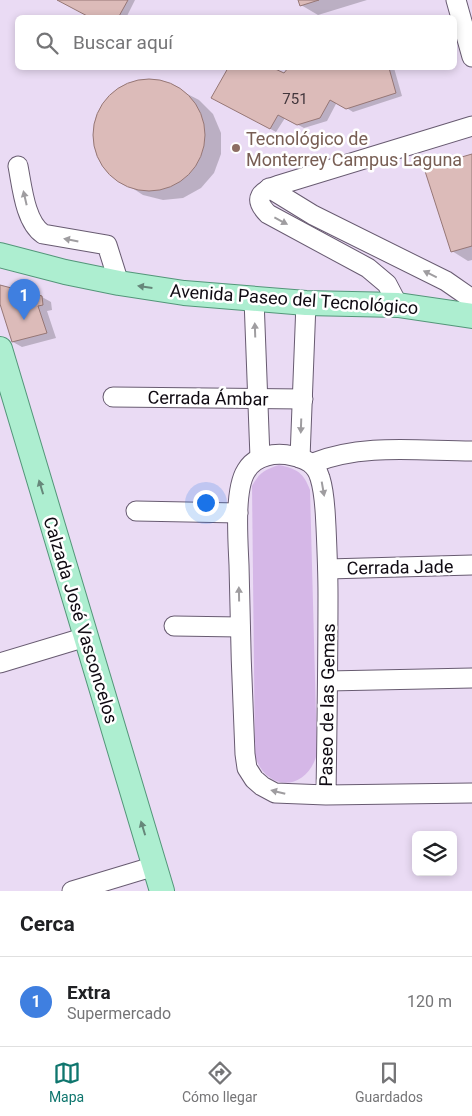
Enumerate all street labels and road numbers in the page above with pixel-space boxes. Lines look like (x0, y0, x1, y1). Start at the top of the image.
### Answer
street label: Avenida Paseo del Tecnológico (169, 280, 419, 318)
street label: Cerrada Ámbar (147, 386, 269, 410)
street label: Calzada José Vasconcelos (40, 514, 122, 726)
street label: Cerrada Jade (346, 556, 454, 578)
street label: Paseo de las Gemas (315, 623, 339, 787)

